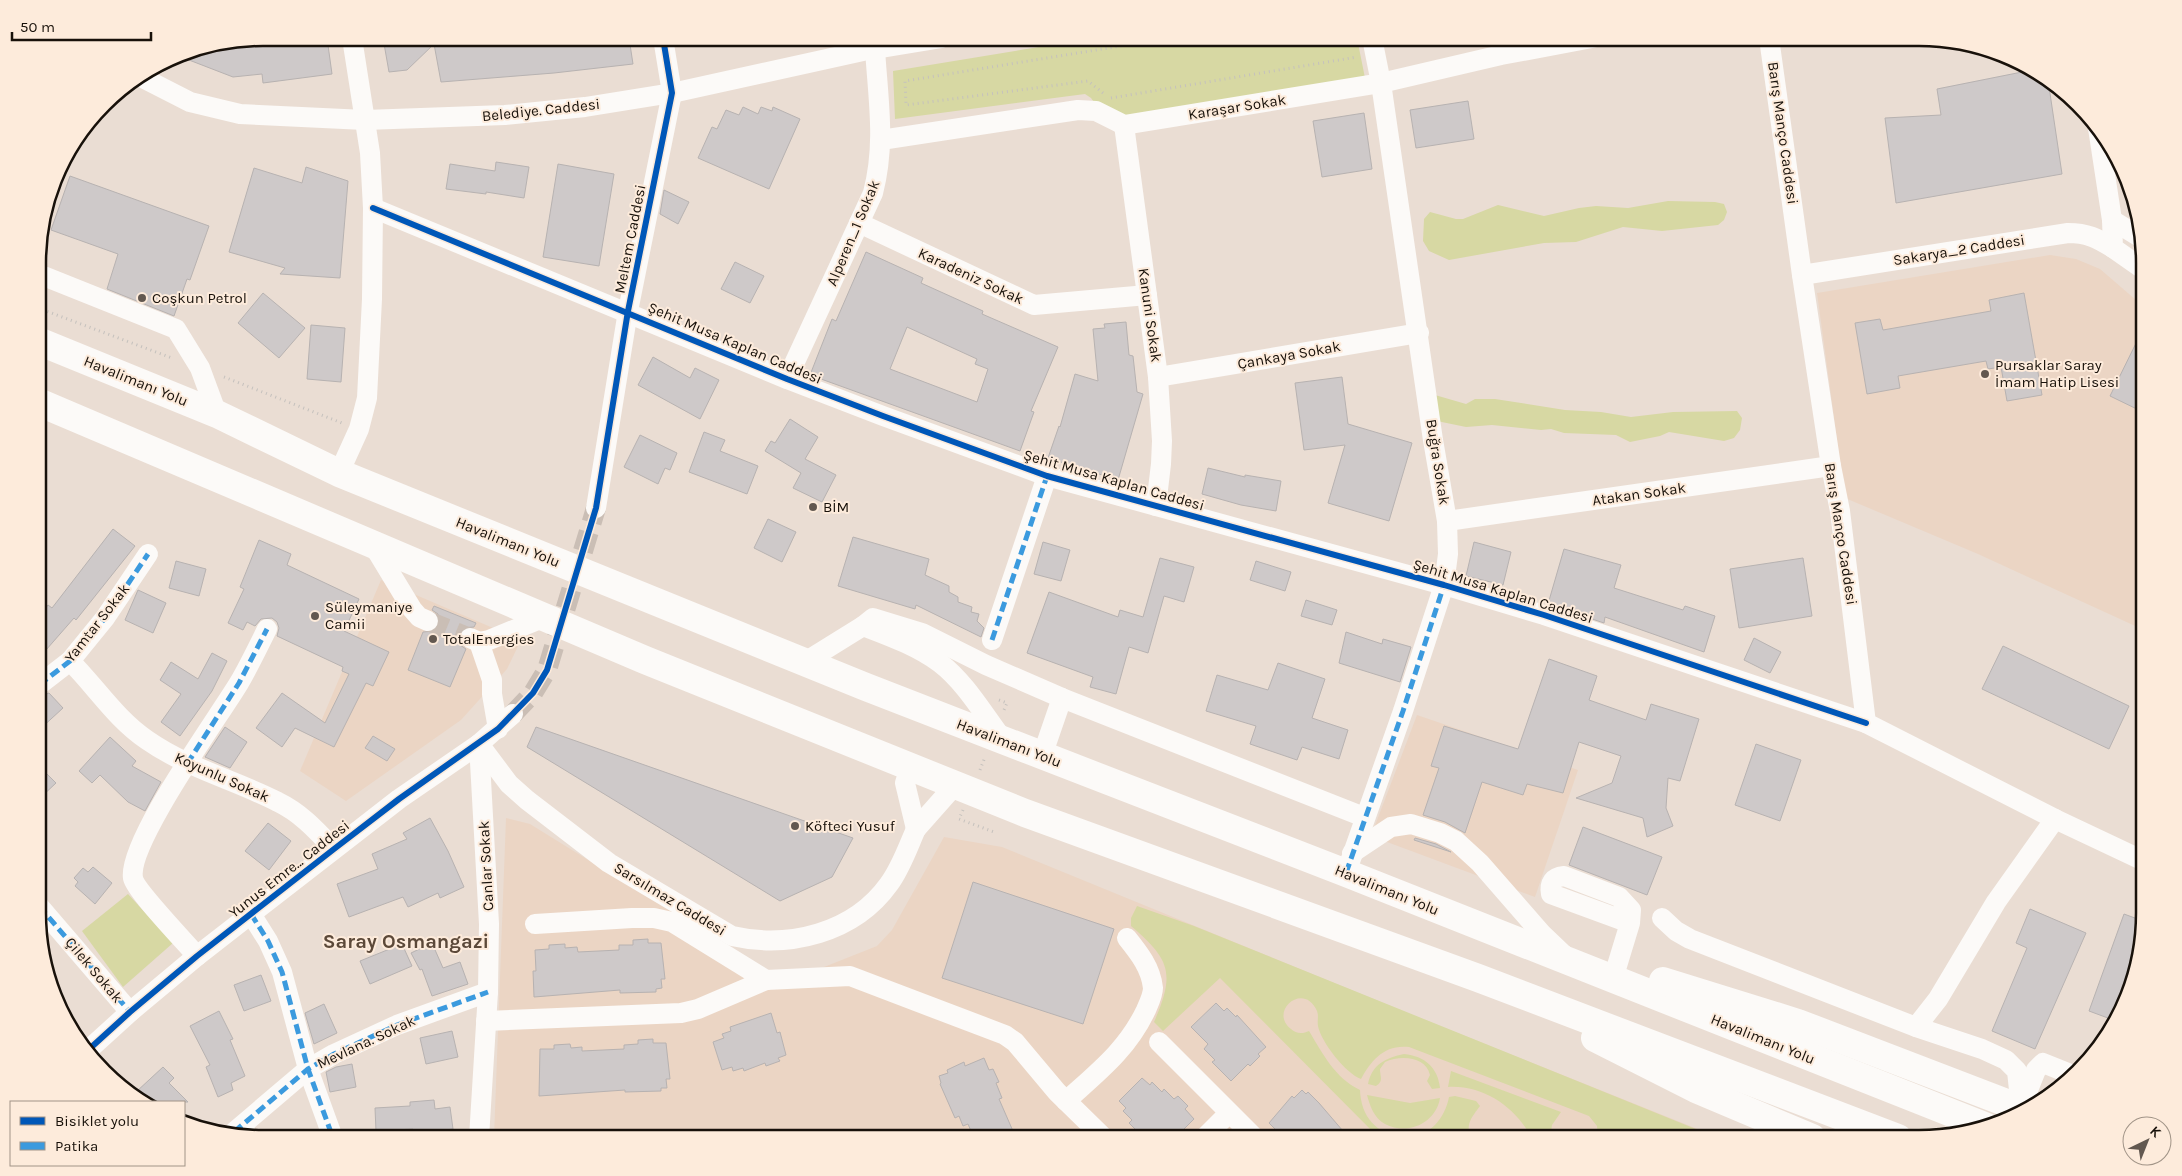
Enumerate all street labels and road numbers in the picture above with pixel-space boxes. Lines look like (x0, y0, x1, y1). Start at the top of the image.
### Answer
street label: Barış Manço Caddesi (1764, 61, 1802, 205)
street label: Karaşar Sokak (1187, 90, 1287, 124)
street label: Belediye. Caddesi (481, 95, 601, 125)
street label: Alperen_1 Sokak (823, 177, 883, 289)
street label: Meltem Caddesi (611, 183, 649, 295)
street label: Sakarya_2 Caddesi (1892, 231, 2026, 269)
street label: Karadeniz Sokak (915, 244, 1027, 308)
street label: Kanuni Sokak (1134, 267, 1166, 363)
street label: Şehit Musa Kaplan Caddesi (645, 298, 825, 388)
street label: Çankaya Sokak (1236, 337, 1342, 373)
street label: Havalimanı Yolu (81, 352, 191, 410)
street label: Buğra Sokak (1422, 418, 1454, 506)
street label: Şehit Musa Kaplan Caddesi (1021, 446, 1207, 514)
street label: Barış Manço Caddesi (1821, 462, 1861, 606)
street label: Atakan Sokak (1591, 479, 1687, 509)
street label: Havalimanı Yolu (453, 513, 563, 571)
street label: Şehit Musa Kaplan Caddesi (1411, 555, 1595, 627)
street label: Yamtar Sokak (61, 580, 133, 666)
street label: Havalimanı Yolu (954, 715, 1064, 771)
street label: Koyunlu Sokak (172, 748, 272, 806)
street label: Yunus Emre... Caddesi (225, 816, 353, 922)
street label: Canlar Sokak (475, 820, 497, 912)
street label: Sarsılmaz Caddesi (611, 858, 729, 940)
street label: Havalimanı Yolu (1332, 861, 1442, 919)
street label: Çilek Sokak (61, 934, 127, 1006)
street label: Havalimanı Yolu (1708, 1010, 1818, 1068)
street label: Mevlana. Sokak (314, 1011, 418, 1073)

